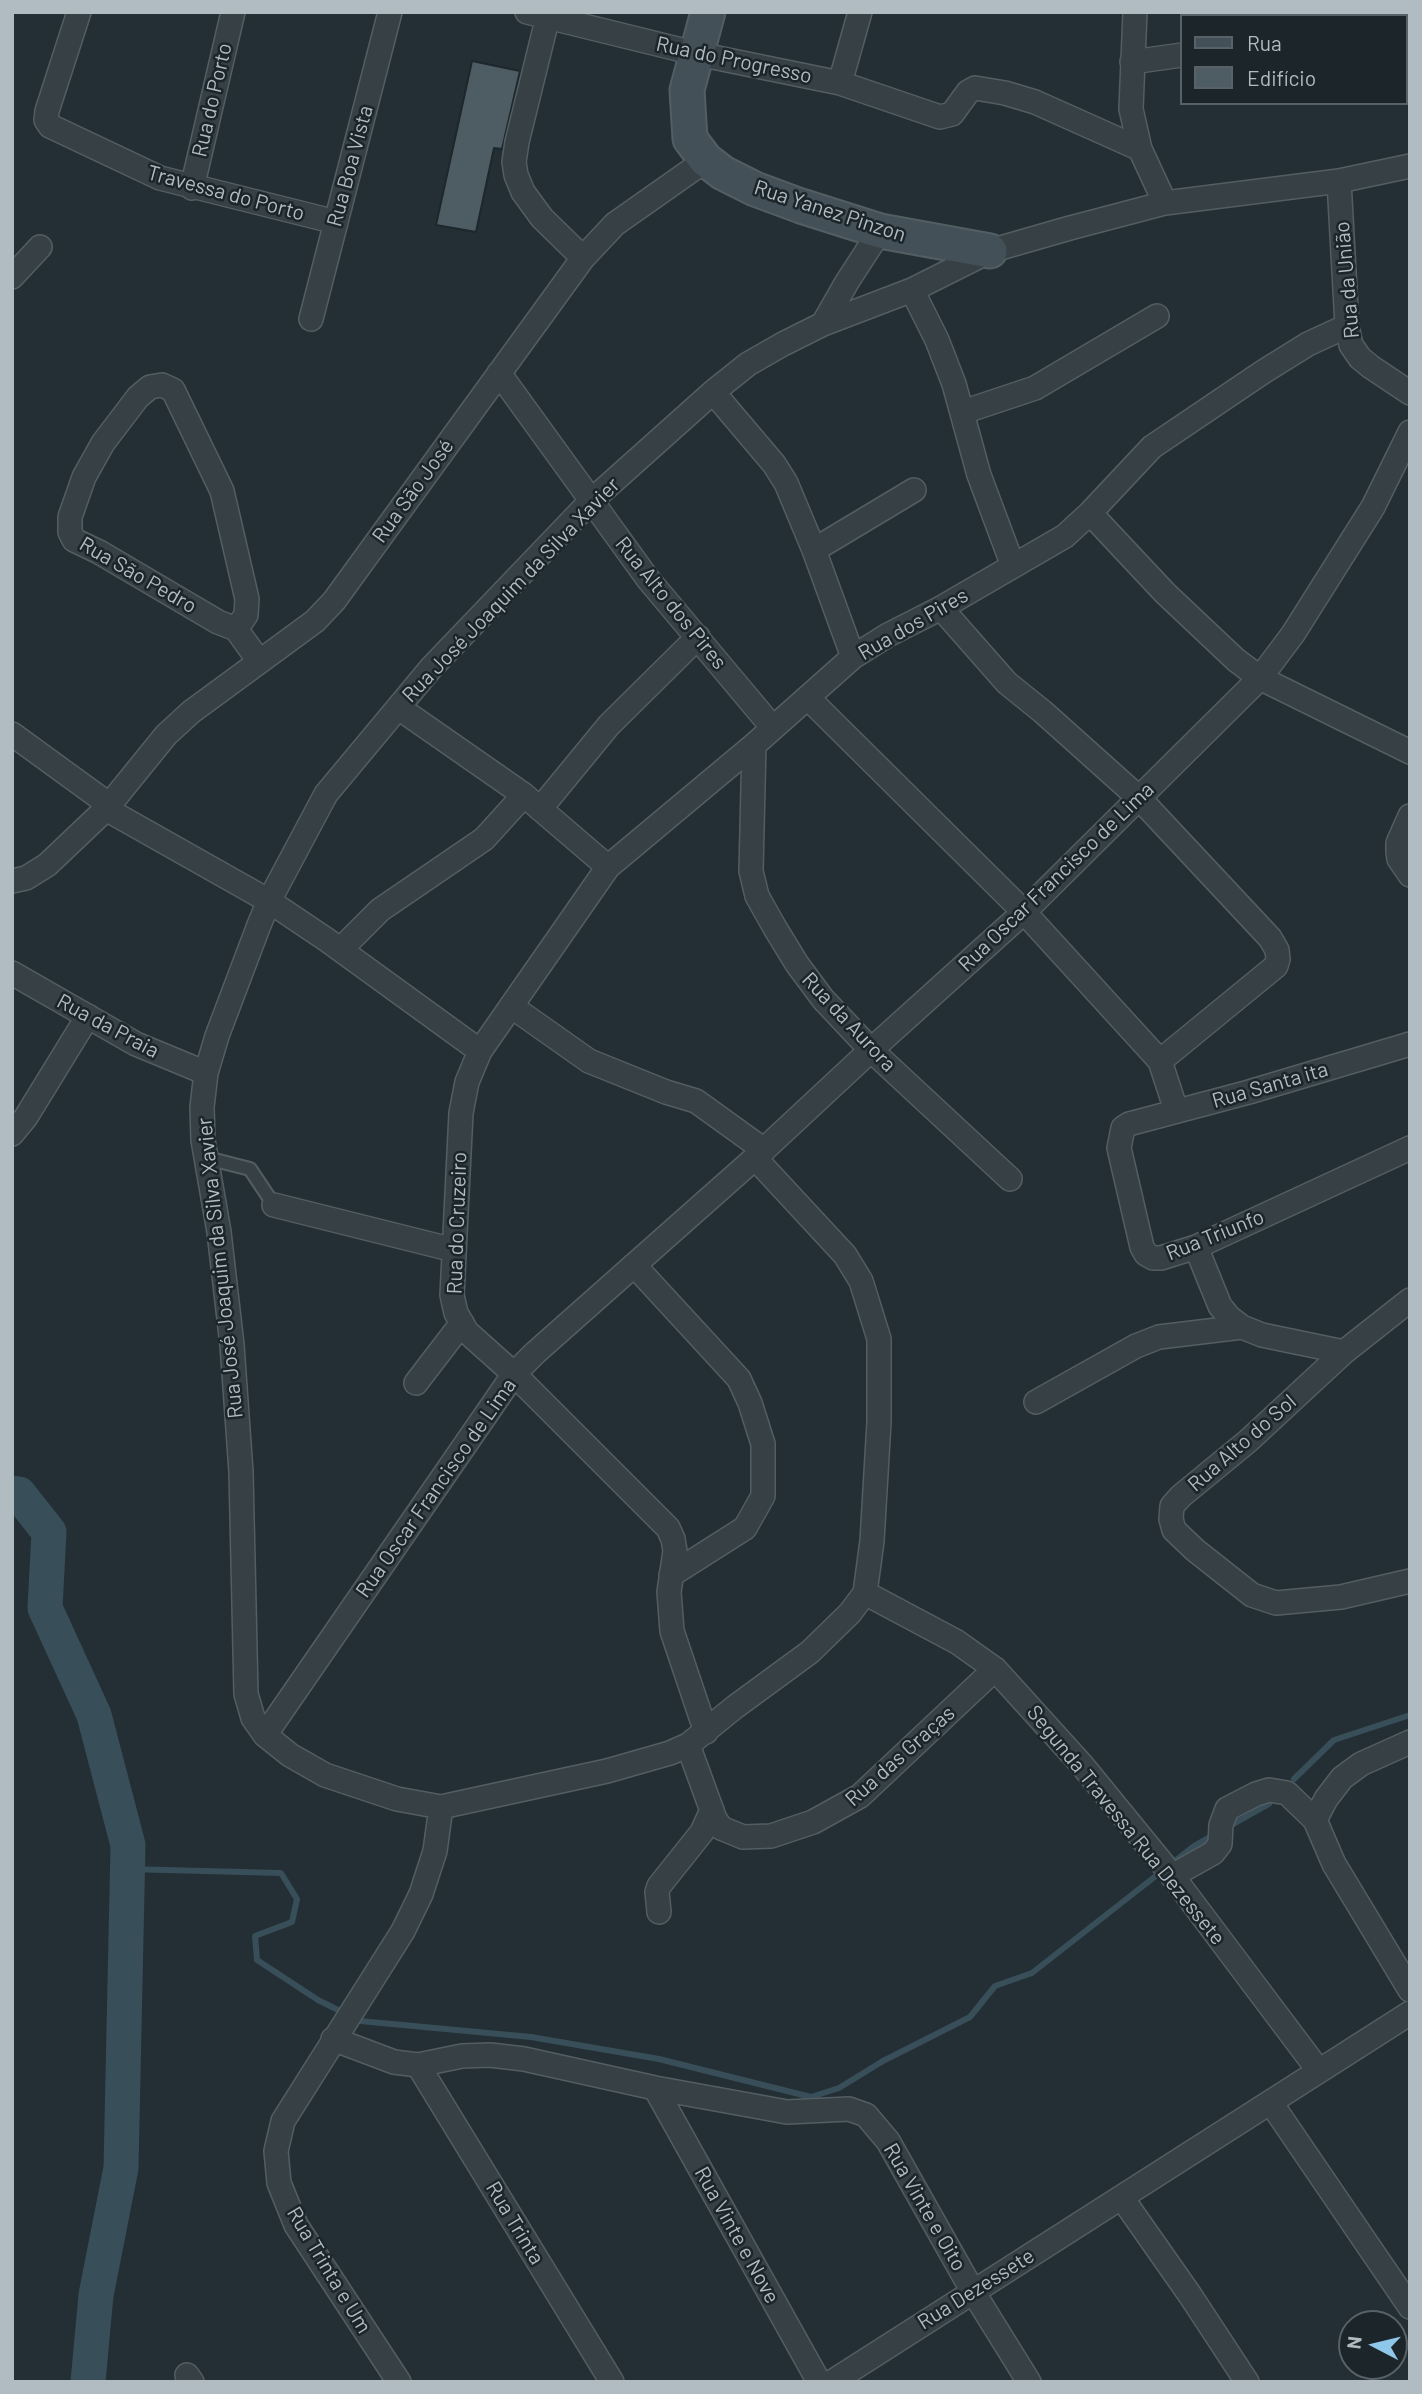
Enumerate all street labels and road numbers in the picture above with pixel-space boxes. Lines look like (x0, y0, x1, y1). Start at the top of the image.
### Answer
street label: Rua do Progresso (654, 31, 814, 89)
street label: Rua do Porto (187, 40, 237, 160)
street label: Rua Boa Vista (322, 102, 378, 230)
street label: Travessa do Porto (145, 160, 307, 226)
street label: Rua Yanez Pinzon (751, 175, 909, 247)
street label: Rua da União (1329, 220, 1365, 340)
street label: Rua São José (367, 434, 459, 548)
street label: Rua José Joaquim da Silva Xavier (397, 472, 625, 708)
street label: Rua São Pedro (75, 531, 201, 619)
street label: Rua Alto dos Pires (610, 532, 732, 674)
street label: Rua dos Pires (854, 582, 972, 666)
street label: Rua Oscar Francisco de Lima (953, 777, 1159, 977)
street label: Rua da Aurora (797, 967, 901, 1077)
street label: Rua da Praia (53, 989, 163, 1063)
street label: Rua Santa ita (1209, 1056, 1331, 1114)
street label: Rua José Joaquim da Silva Xavier (192, 1116, 248, 1420)
street label: Rua do Cruzeiro (442, 1151, 472, 1295)
street label: Rua Triunfo (1162, 1204, 1268, 1266)
street label: Rua Oscar Francisco de Lima (351, 1373, 521, 1603)
street label: Rua Alto do Sol (1183, 1389, 1301, 1497)
street label: Rua das Graças (840, 1700, 960, 1812)
street label: Segunda Travessa Rua Dezessete (1021, 1700, 1231, 1950)
street label: Rua Vinte e Oito (878, 2139, 972, 2275)
street label: Rua Vinte e Nove (689, 2162, 785, 2308)
street label: Rua Trinta (480, 2177, 550, 2269)
street label: Rua Trinta e Um (281, 2202, 377, 2338)
street label: Rua Dezessete (913, 2243, 1039, 2335)

